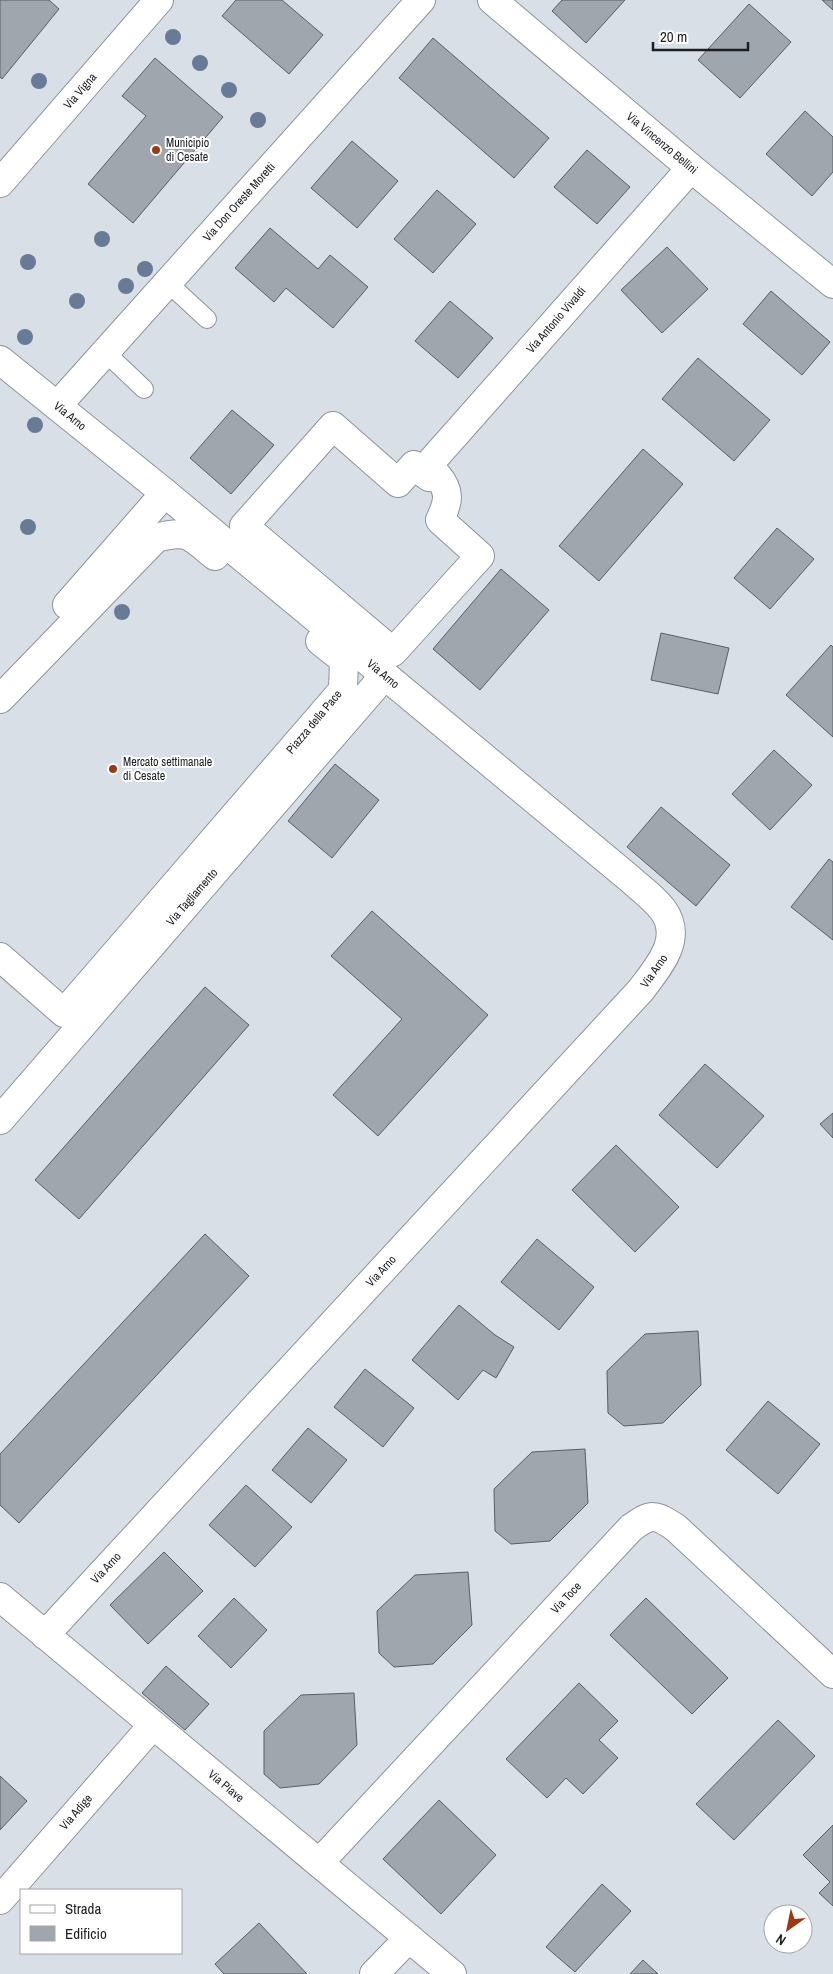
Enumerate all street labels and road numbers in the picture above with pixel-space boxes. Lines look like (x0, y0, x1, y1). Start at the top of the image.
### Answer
street label: Via Vigna (60, 69, 100, 112)
street label: Via Vincenzo Bellini (623, 108, 701, 178)
street label: Via Don Oreste Moretti (199, 159, 279, 245)
street label: Via Antonio Vivaldi (523, 283, 589, 357)
street label: Via Arno (50, 398, 90, 434)
street label: Via Arno (363, 656, 403, 692)
street label: Piazza della Pace (283, 687, 345, 757)
street label: Via Tagliamento (163, 865, 221, 929)
street label: Via Arno (637, 951, 671, 991)
street label: Via Arno (362, 1252, 400, 1290)
street label: Via Arno (87, 1549, 125, 1587)
street label: Via Toce (547, 1579, 585, 1617)
street label: Via Piave (205, 1766, 247, 1806)
street label: Via Adige (56, 1791, 96, 1833)

